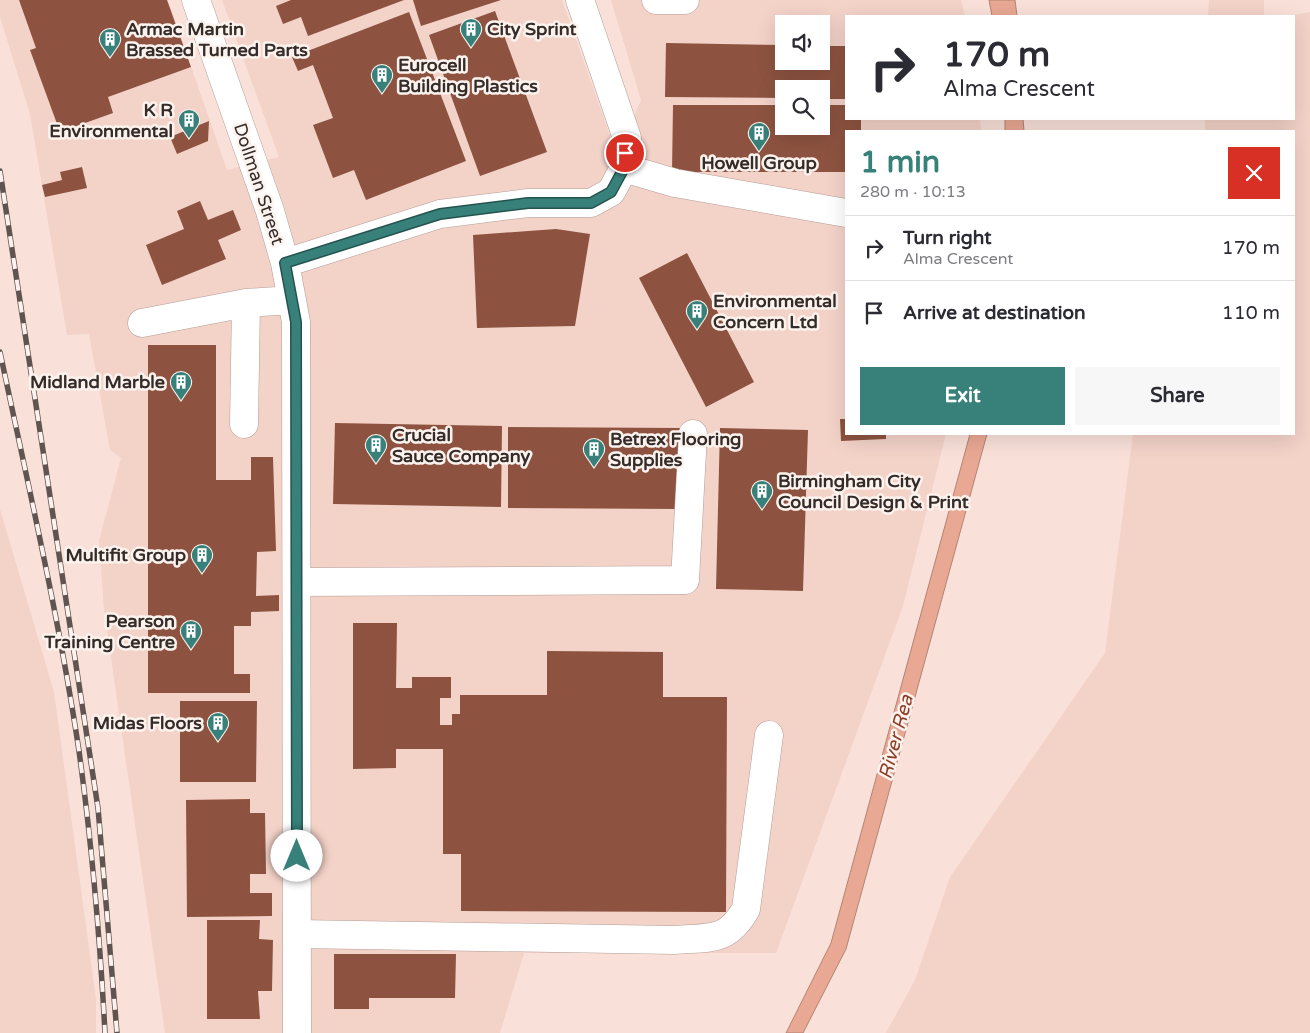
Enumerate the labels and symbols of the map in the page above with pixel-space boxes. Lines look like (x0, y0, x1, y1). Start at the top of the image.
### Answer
building icon: City Sprint (459, 17, 483, 48)
place label: Armac Martin Brassed Turned Parts (126, 18, 308, 61)
place label: City Sprint (487, 18, 577, 40)
building icon: Armac Martin Brassed Turned Parts (98, 27, 122, 58)
place label: Eurocell Building Plastics (398, 54, 538, 97)
building icon: Eurocell Building Plastics (370, 63, 394, 94)
place label: K R Environmental (49, 99, 173, 142)
building icon: K R Environmental (177, 108, 201, 139)
street label: Dollman Street (229, 120, 289, 248)
building icon: Howell Group (747, 121, 771, 152)
pin (604, 132, 646, 174)
place label: Howell Group (701, 152, 817, 174)
place label: Environmental Concern Ltd (713, 290, 837, 333)
building icon: Environmental Concern Ltd (685, 299, 709, 330)
building icon: Midland Marble (169, 370, 193, 401)
place label: Midland Marble (30, 371, 165, 393)
place label: Crucial Sauce Company (392, 424, 530, 467)
place label: Betrex Flooring Supplies (610, 428, 741, 471)
building icon: Crucial Sauce Company (364, 433, 388, 464)
building icon: Betrex Flooring Supplies (582, 437, 606, 468)
place label: Birmingham City Council Design & Print (778, 470, 969, 513)
building icon: Birmingham City Council Design & Print (750, 479, 774, 510)
building icon: Multifit Group (190, 543, 214, 574)
place label: Multifit Group (66, 544, 186, 566)
place label: Pearson Training Centre (43, 610, 175, 653)
building icon: Pearson Training Centre (179, 619, 203, 650)
water label: River Rea (874, 691, 918, 781)
building icon: Midas Floors (206, 711, 230, 742)
place label: Midas Floors (93, 712, 202, 734)
position arrow (270, 829, 322, 881)

